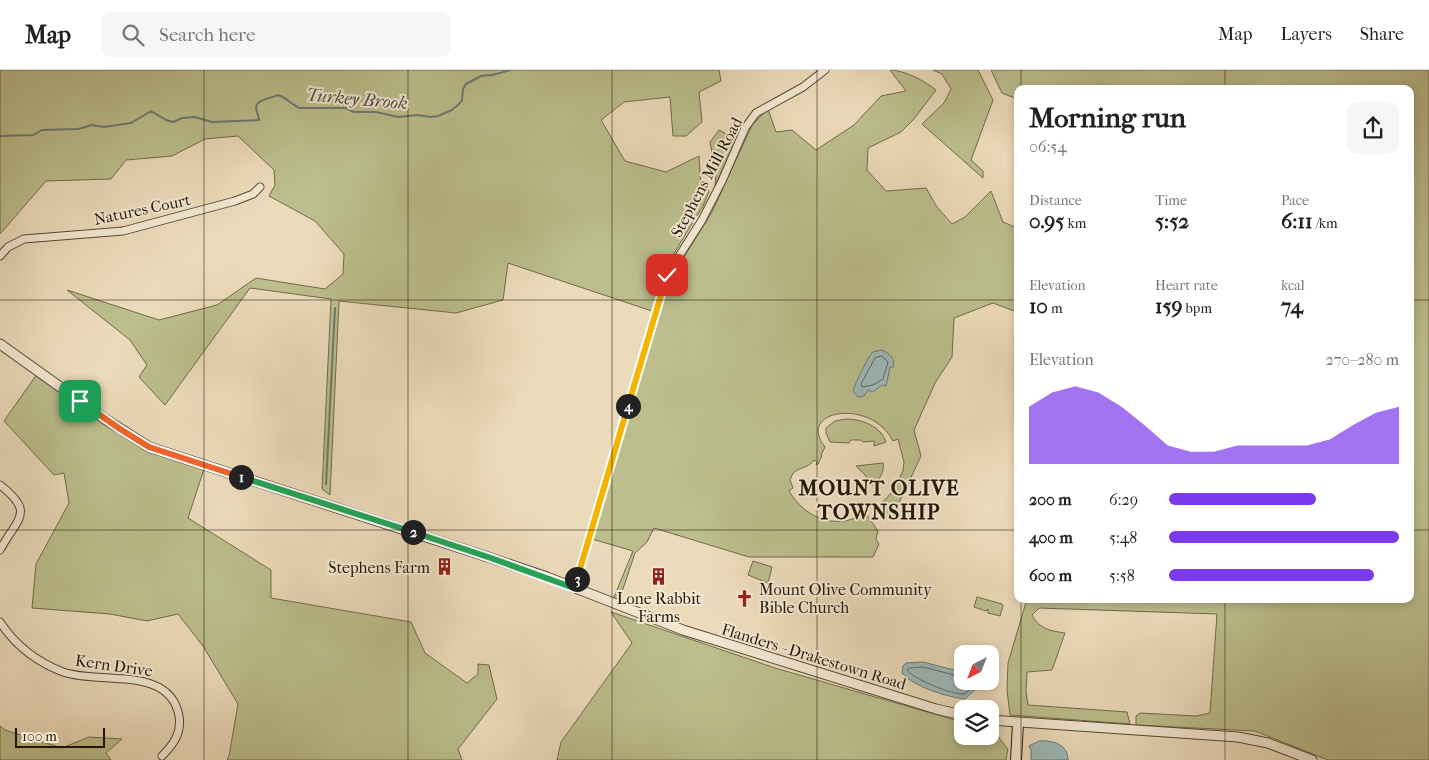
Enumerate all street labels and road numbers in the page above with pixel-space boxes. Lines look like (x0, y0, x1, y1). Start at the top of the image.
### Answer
street label: Stephens Mill Road (667, 114, 746, 240)
street label: Natures Court (92, 190, 192, 229)
street label: Flanders - Drakestown Road (719, 619, 909, 694)
street label: Kern Drive (74, 651, 154, 680)

